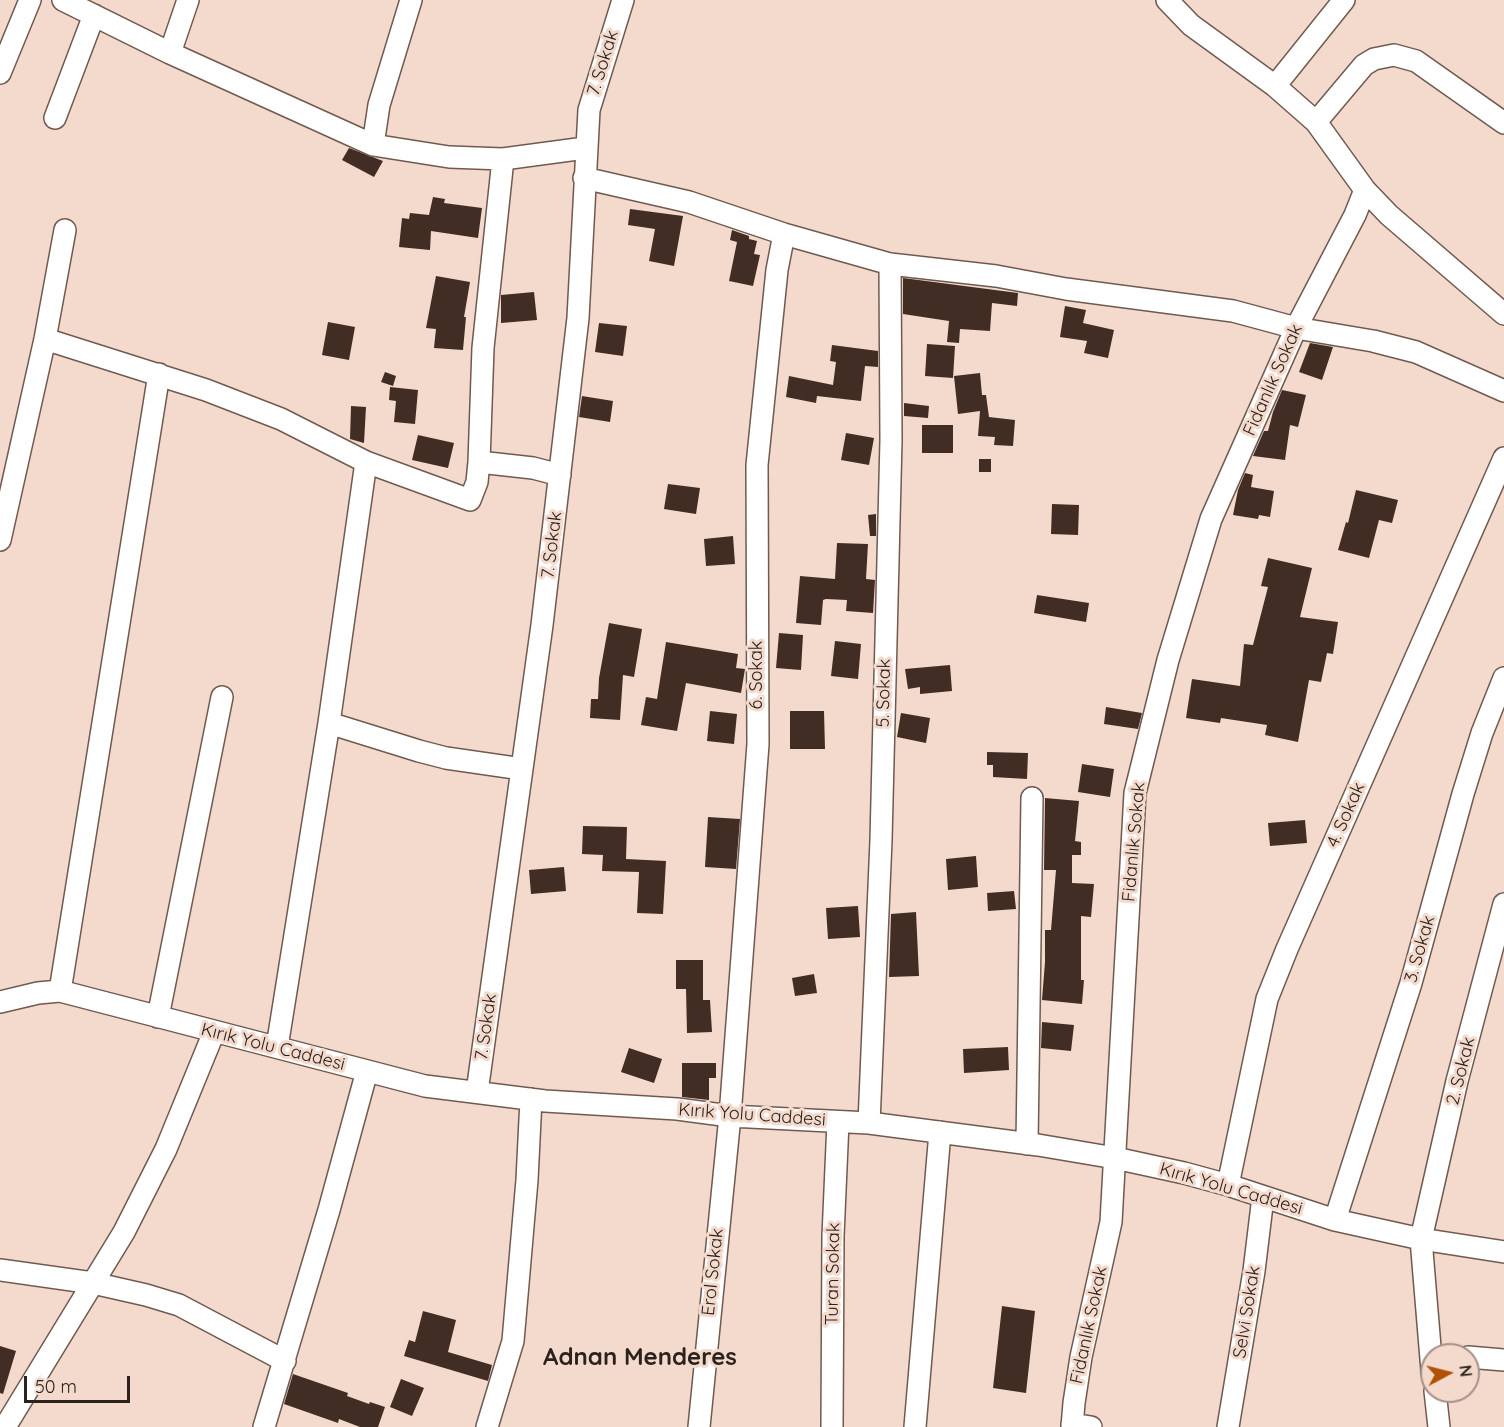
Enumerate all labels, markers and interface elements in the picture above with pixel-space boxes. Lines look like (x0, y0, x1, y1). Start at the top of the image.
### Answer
street label: 7. Sokak (583, 28, 623, 98)
street label: Fidanlık Sokak (1239, 321, 1307, 439)
street label: 7. Sokak (537, 510, 567, 580)
street label: 6. Sokak (746, 641, 768, 709)
street label: 5. Sokak (873, 659, 895, 727)
street label: 4. Sokak (1322, 779, 1370, 851)
street label: Fidanlık Sokak (1118, 781, 1150, 903)
street label: 3. Sokak (1400, 913, 1440, 985)
street label: 7. Sokak (471, 992, 501, 1062)
street label: Kırık Yolu Caddesi (199, 1019, 347, 1075)
street label: 2. Sokak (1442, 1035, 1480, 1107)
street label: Kırık Yolu Caddesi (678, 1099, 826, 1131)
street label: Kırık Yolu Caddesi (1157, 1158, 1305, 1220)
street label: Turan Sokak (821, 1222, 845, 1326)
street label: Erol Sokak (698, 1227, 728, 1317)
street label: Fidanlık Sokak (1066, 1264, 1112, 1386)
street label: Selvi Sokak (1229, 1264, 1265, 1360)
north arrow (1420, 1343, 1480, 1403)
district label: Adnan Menderes (543, 1344, 737, 1372)
scale bar (27, 1364, 134, 1402)
text: N (1455, 1364, 1477, 1378)
text: 50 m (35, 1375, 77, 1398)

